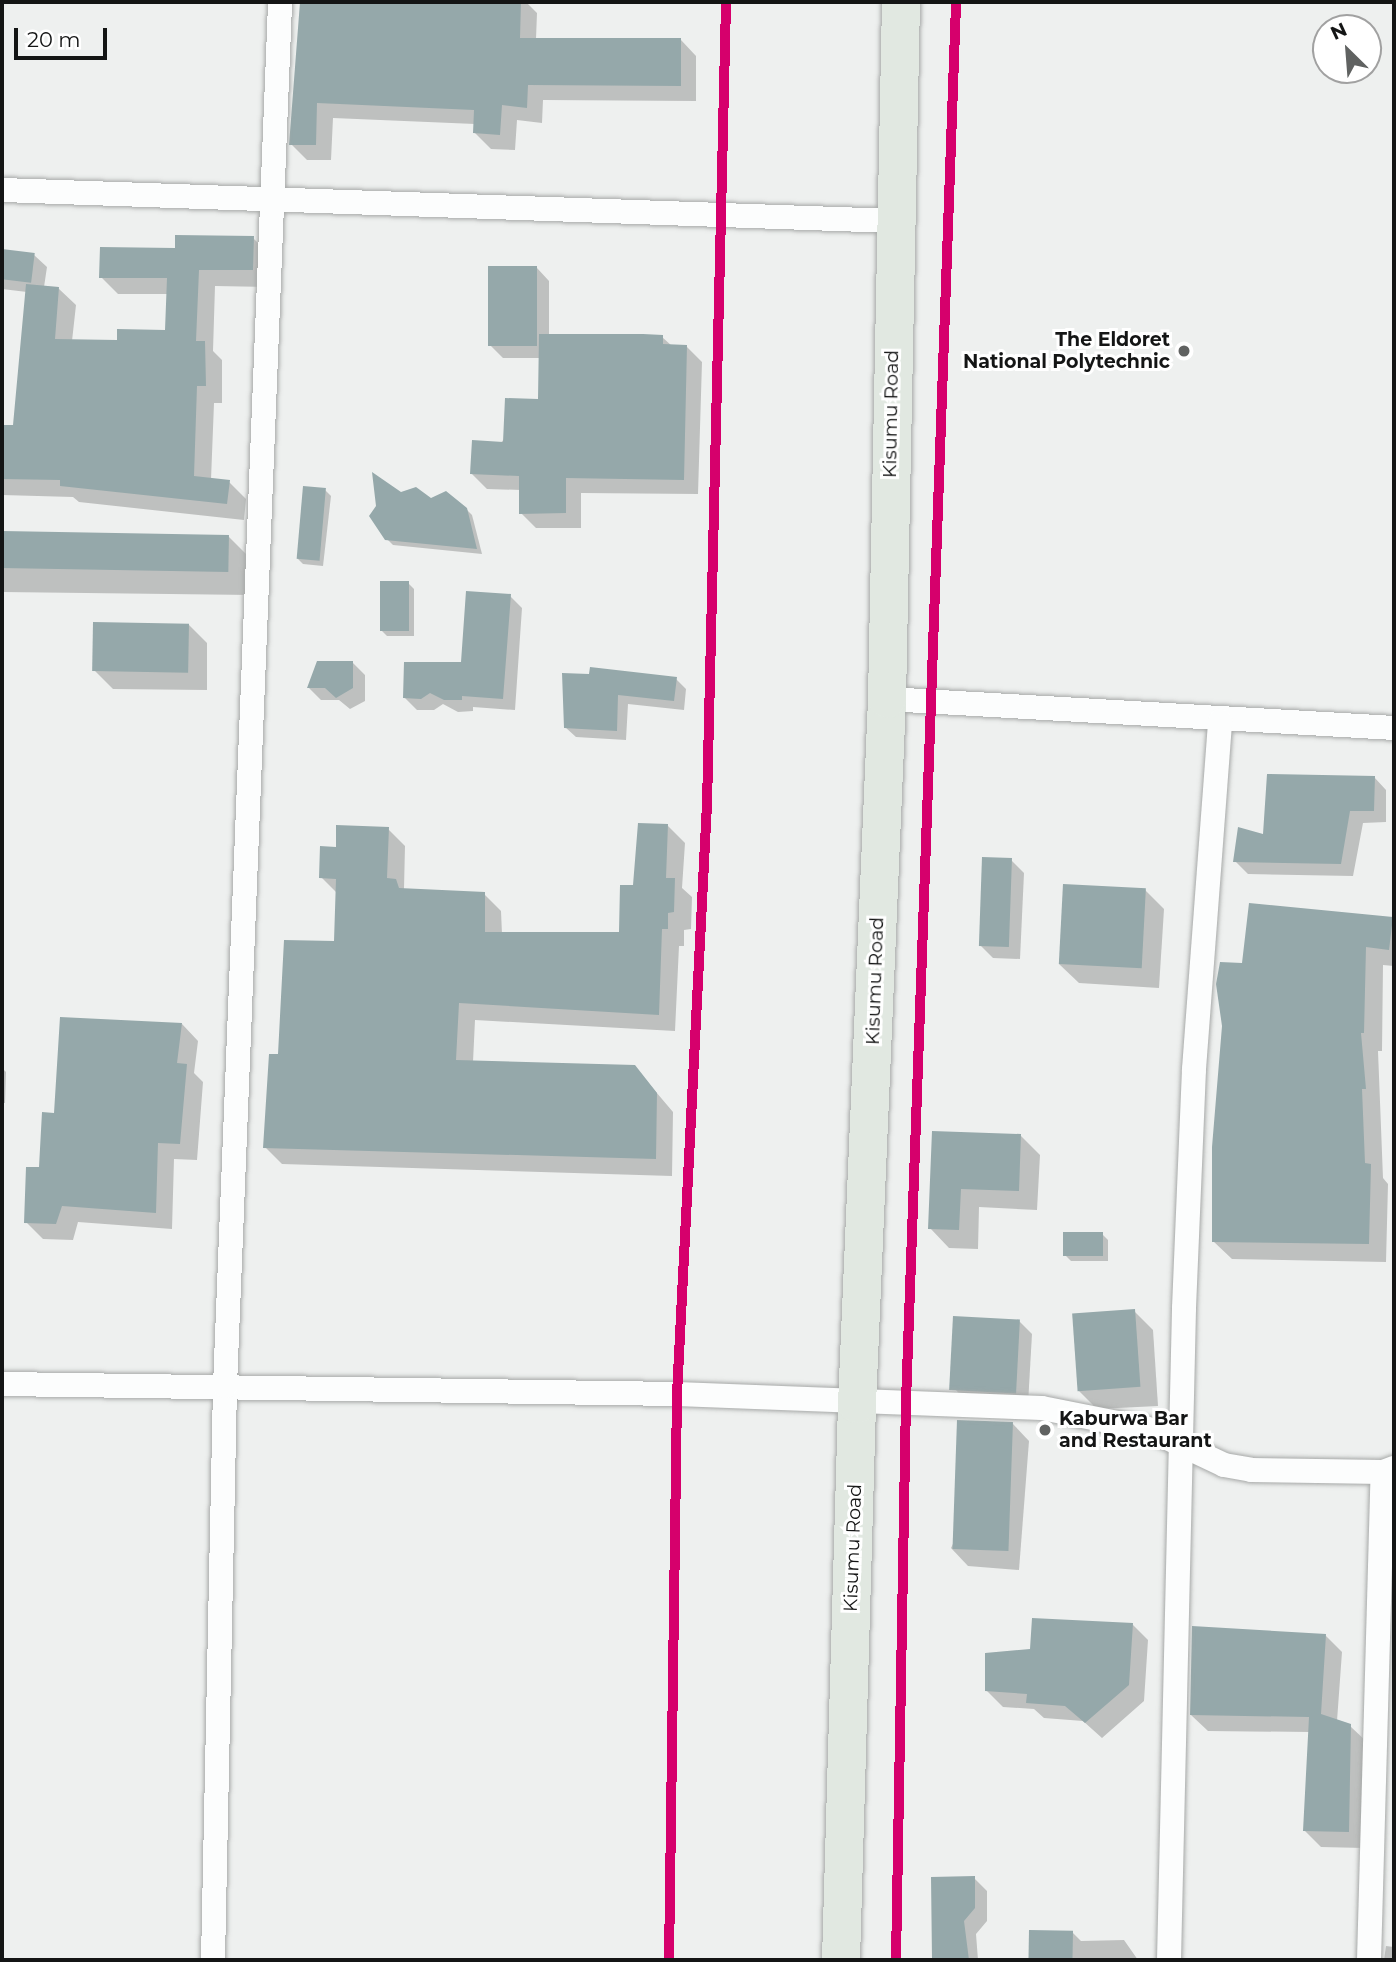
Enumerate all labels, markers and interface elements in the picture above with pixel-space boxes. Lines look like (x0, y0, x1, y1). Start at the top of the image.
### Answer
scale bar (18, 14, 110, 58)
north arrow (1312, 14, 1382, 84)
text: N (1327, 18, 1351, 45)
text: 20 m (27, 27, 81, 52)
place label: The Eldoret National Polytechnic (963, 329, 1170, 373)
marker: The Eldoret National Polytechnic (1176, 343, 1192, 359)
street label: Kisumu Road (878, 350, 904, 478)
street label: Kisumu Road (861, 917, 889, 1045)
place label: Kaburwa Bar and Restaurant (1059, 1408, 1212, 1452)
marker: Kaburwa Bar and Restaurant (1037, 1422, 1053, 1438)
street label: Kisumu Road (839, 1484, 867, 1612)

